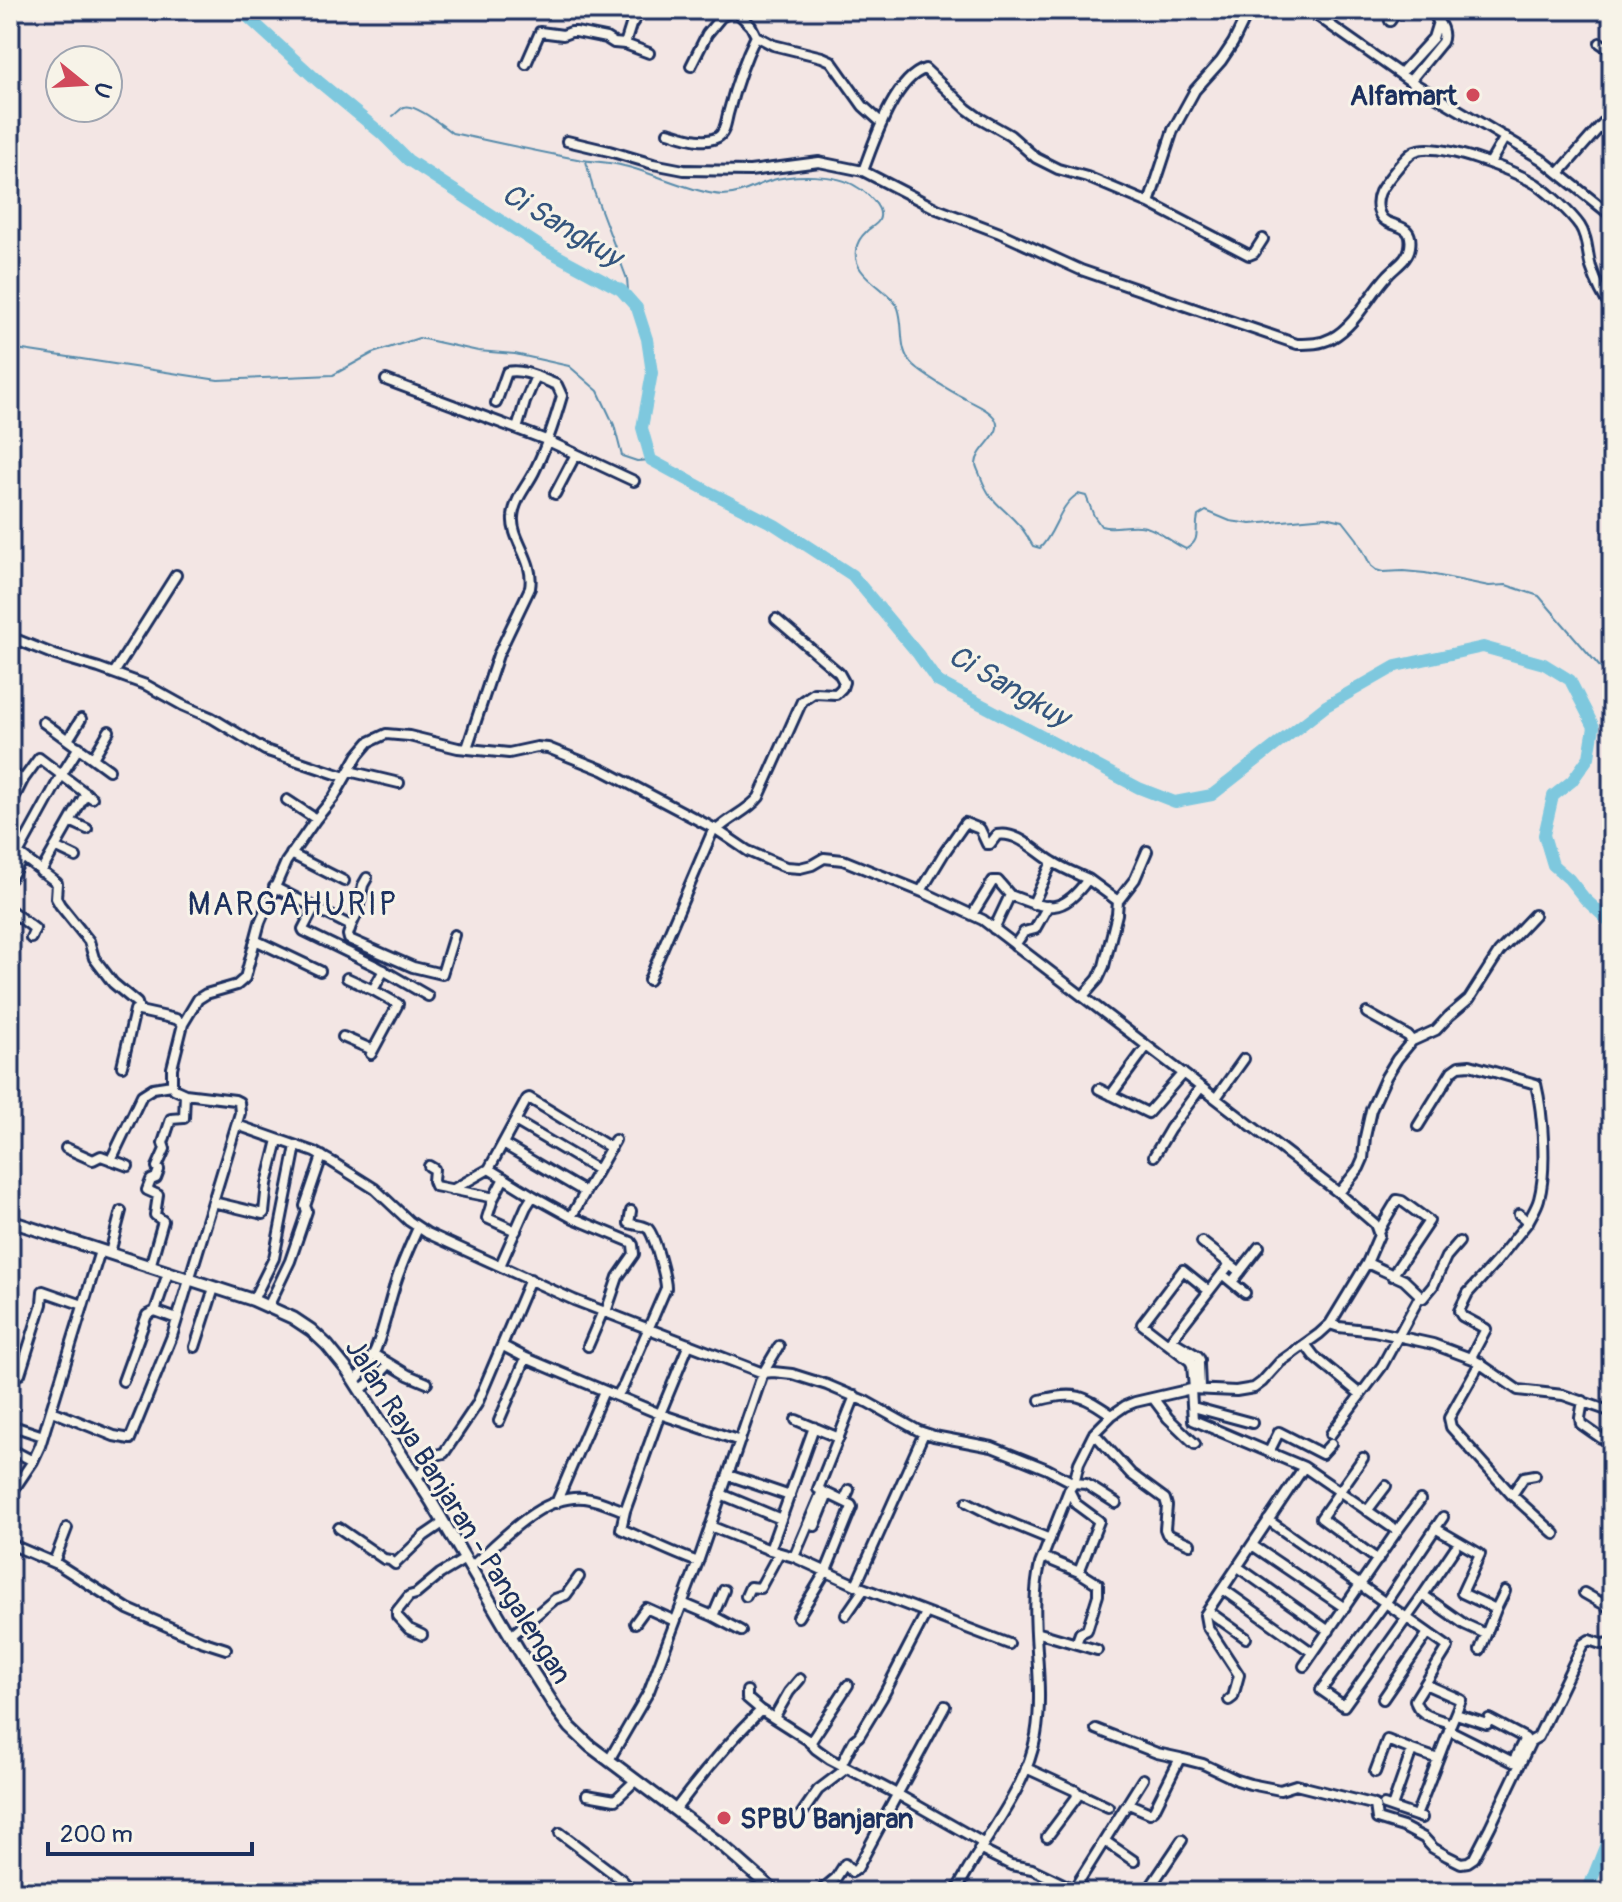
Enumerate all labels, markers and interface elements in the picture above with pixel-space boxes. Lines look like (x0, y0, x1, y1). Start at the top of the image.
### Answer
north arrow (44, 44, 124, 124)
text: U (87, 79, 118, 101)
place label: Alfamart (1350, 79, 1458, 114)
marker: Alfamart (1464, 86, 1482, 104)
water label: Ci Sangkuy (495, 175, 632, 278)
water label: Ci Sangkuy (942, 637, 1079, 738)
district label: MARGAHURIP (188, 885, 398, 925)
street label: Jalan Raya Banjaran - Pangalengan (337, 1333, 579, 1691)
place label: SPBU Banjaran (740, 1802, 914, 1837)
scale bar (48, 1806, 252, 1856)
marker: SPBU Banjaran (715, 1809, 733, 1827)
text: 200 m (60, 1820, 133, 1849)

